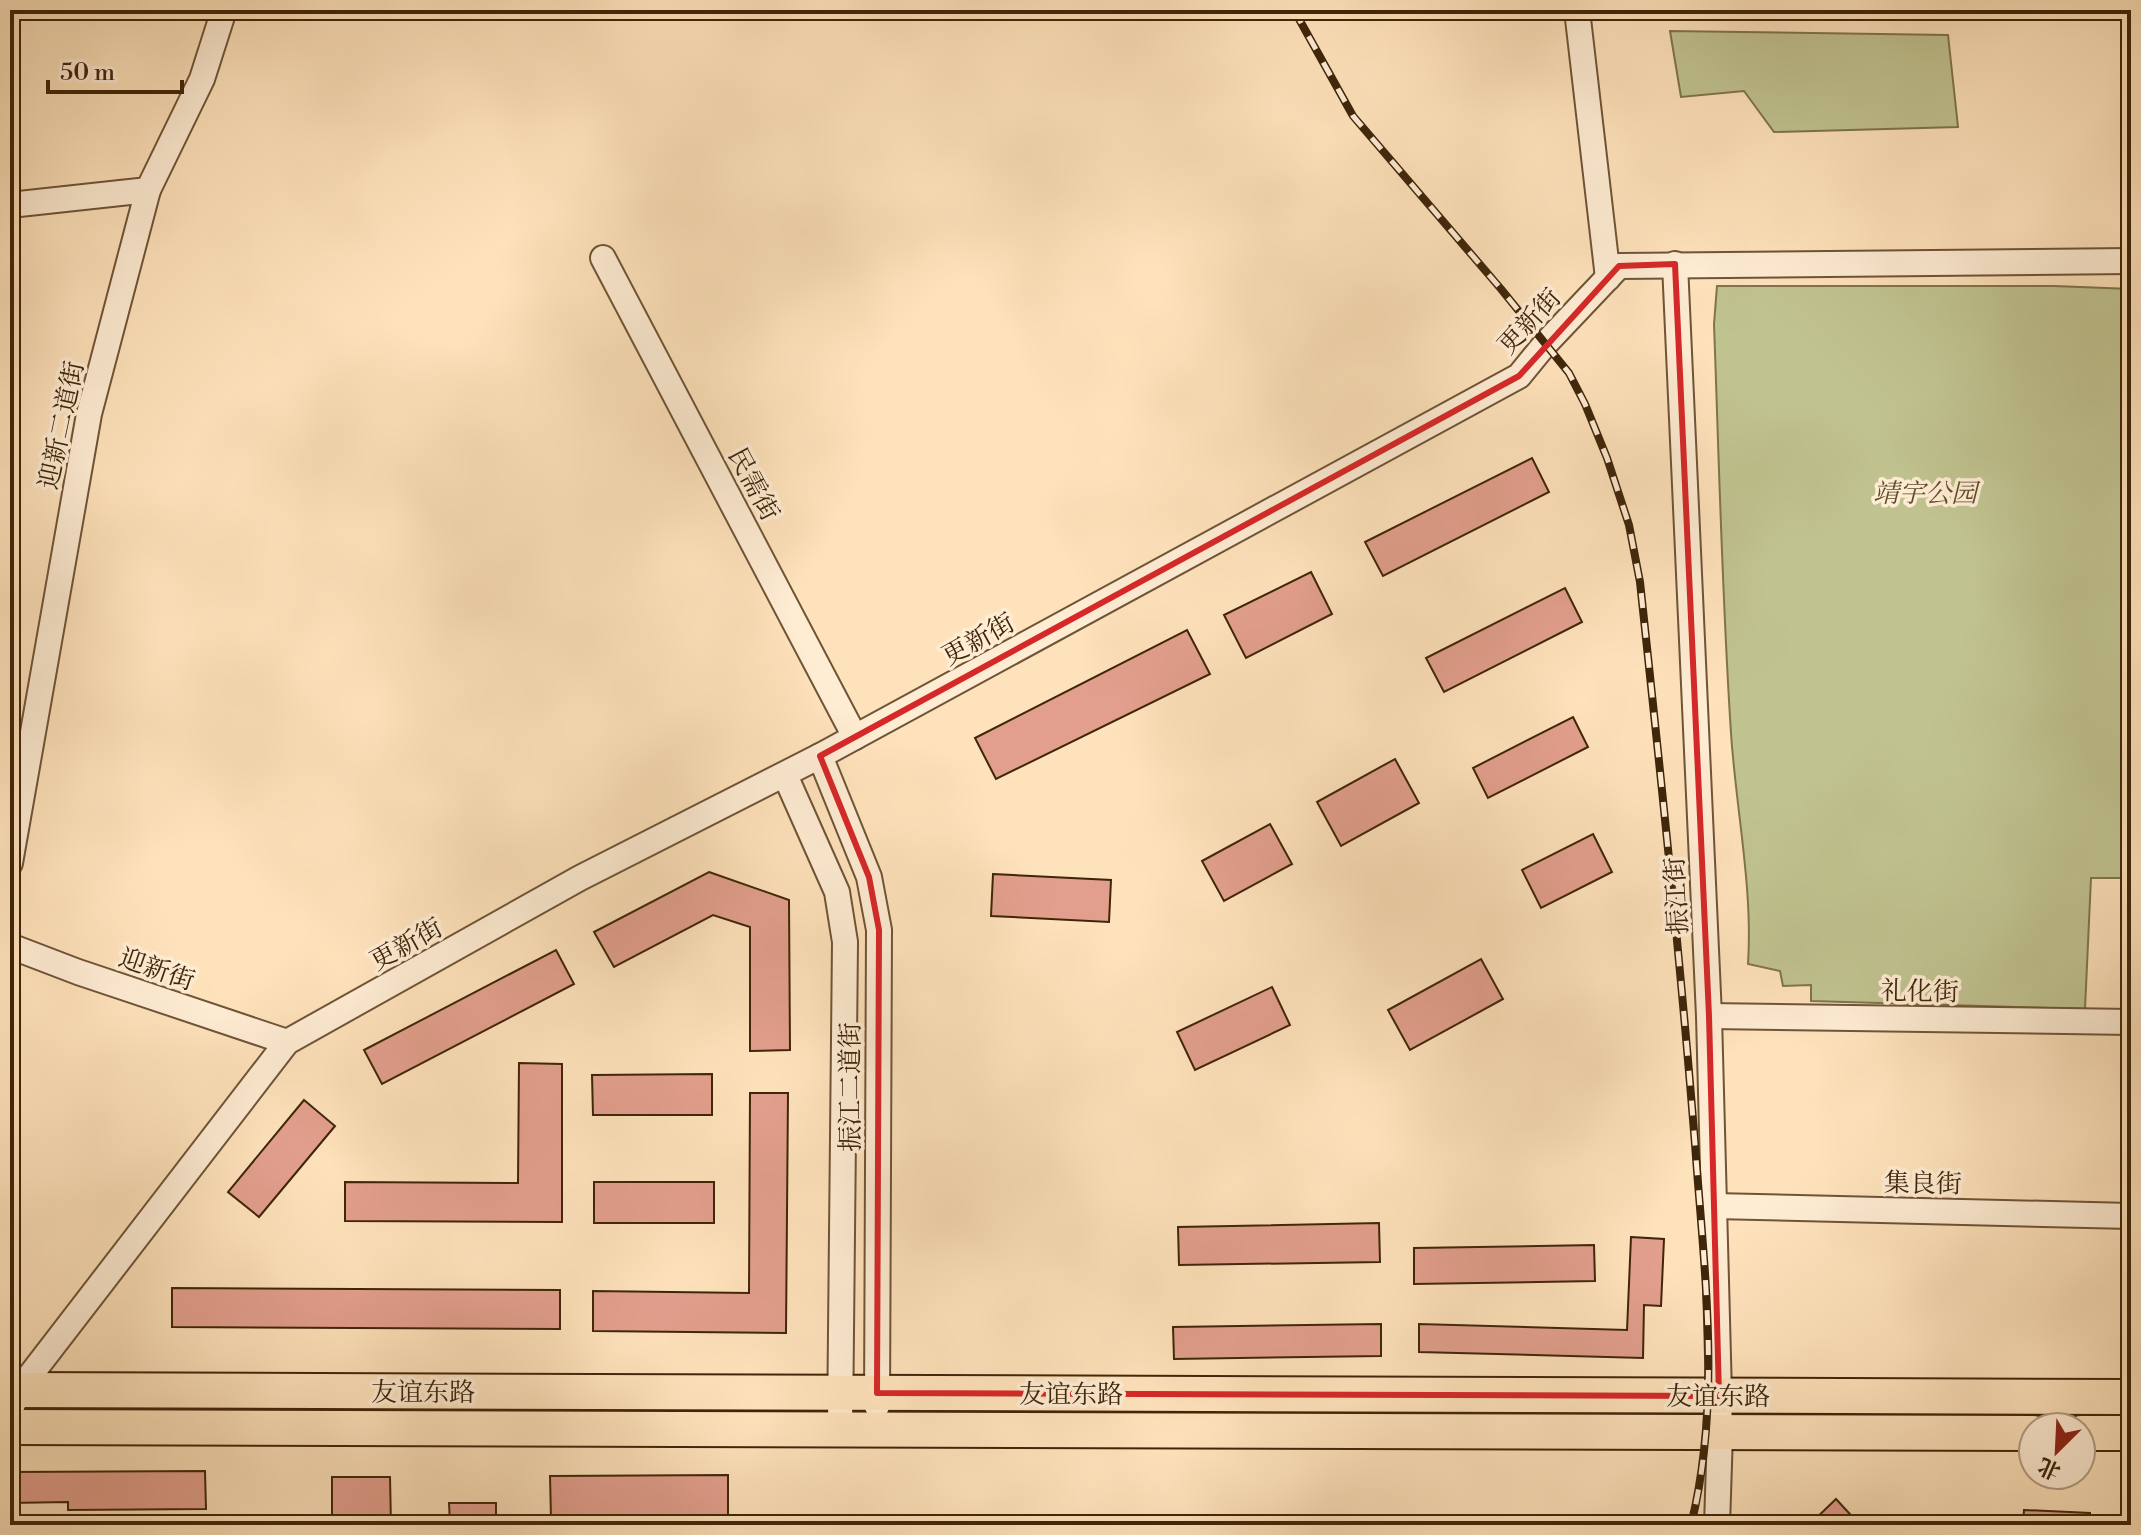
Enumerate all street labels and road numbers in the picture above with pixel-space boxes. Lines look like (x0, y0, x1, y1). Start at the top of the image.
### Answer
street label: 更新街 (1491, 282, 1568, 361)
street label: 迎新二道街 (33, 358, 91, 492)
street label: 民需街 (721, 443, 786, 526)
street label: 更新街 (937, 607, 1020, 673)
street label: 振江街 (1659, 856, 1695, 936)
street label: 更新街 (365, 912, 448, 978)
street label: 迎新街 (115, 942, 199, 998)
street label: 礼化街 (1881, 975, 1959, 1009)
street label: 振江二道街 (835, 1022, 867, 1152)
street label: 集良街 (1884, 1167, 1962, 1201)
street label: 友谊东路 (371, 1377, 475, 1409)
street label: 友谊东路 (1019, 1379, 1123, 1411)
street label: 友谊东路 (1666, 1381, 1770, 1413)

